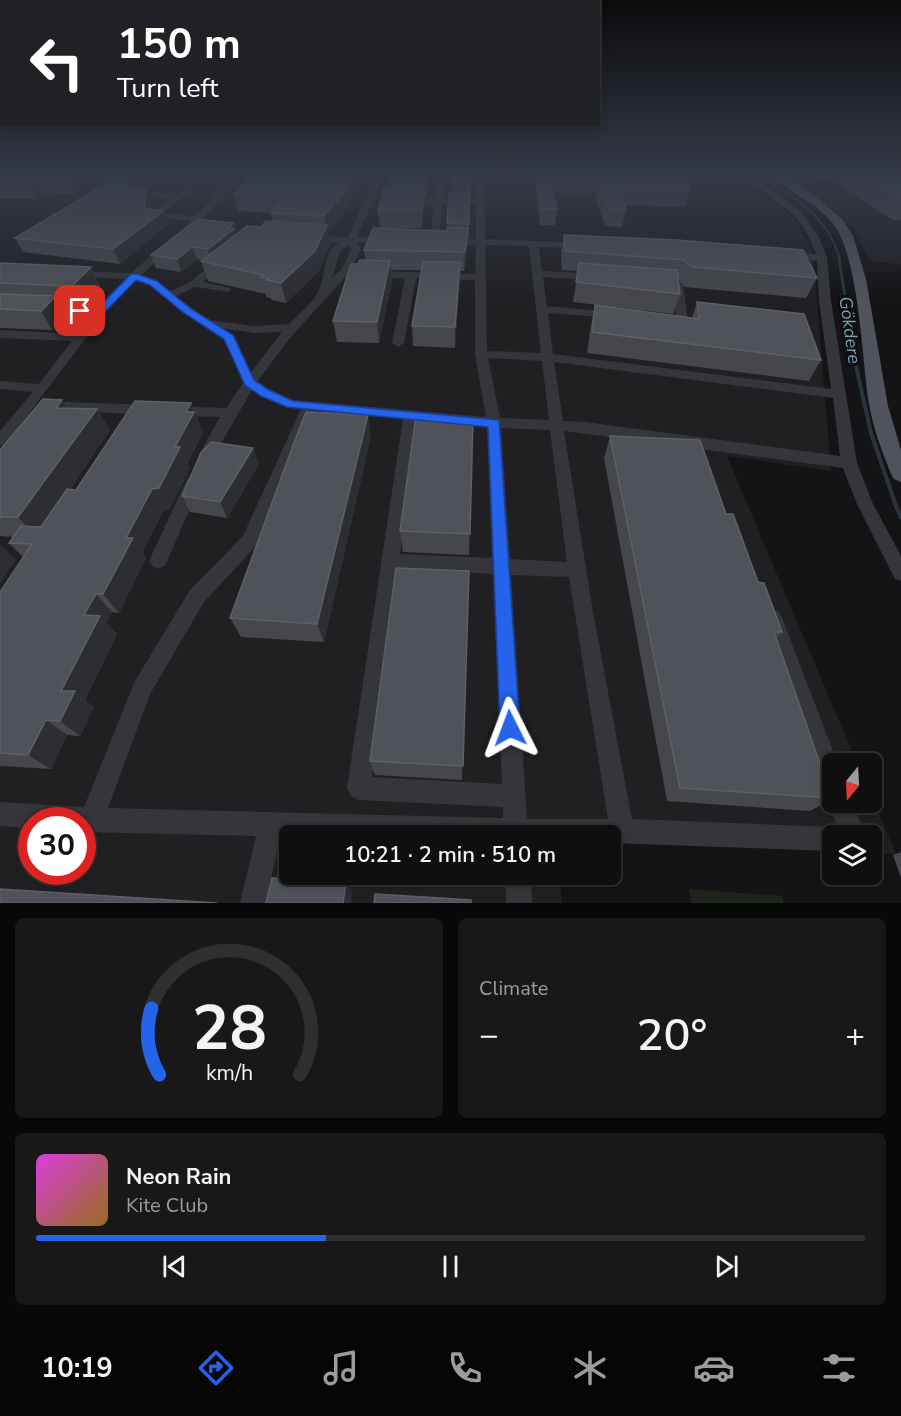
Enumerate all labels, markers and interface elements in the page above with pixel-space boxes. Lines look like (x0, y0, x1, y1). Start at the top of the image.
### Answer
text: 150 m (117, 16, 241, 73)
icon: left (18, 24, 96, 102)
text: Turn left (117, 70, 218, 107)
pin (54, 285, 105, 336)
icon: arrive (63, 294, 96, 327)
water label: Gökdere (833, 295, 867, 366)
position arrow (478, 696, 542, 760)
north arrow (822, 753, 882, 813)
map controls (822, 753, 882, 885)
speed limit sign: 30 (18, 807, 96, 885)
button: layers (822, 825, 882, 885)
text: 10:21 · 2 min · 510 m (344, 840, 556, 870)
text: Climate (479, 975, 548, 1002)
text: 28 (192, 986, 266, 1071)
text: 20° (637, 1005, 707, 1066)
text: − (479, 1013, 499, 1058)
text: + (845, 1013, 865, 1058)
text: km/h (205, 1058, 253, 1088)
text: Neon Rain (126, 1162, 231, 1192)
text: Kite Club (126, 1192, 208, 1219)
icon: previous (158, 1250, 191, 1283)
icon: pause (434, 1250, 467, 1283)
icon: next (710, 1250, 743, 1283)
icon: directions (195, 1347, 237, 1389)
icon: music (320, 1347, 362, 1389)
icon: phone (444, 1347, 486, 1389)
icon: climate (569, 1347, 611, 1389)
icon: car (693, 1347, 735, 1389)
icon: filters (818, 1347, 860, 1389)
text: 10:19 (41, 1350, 113, 1387)

